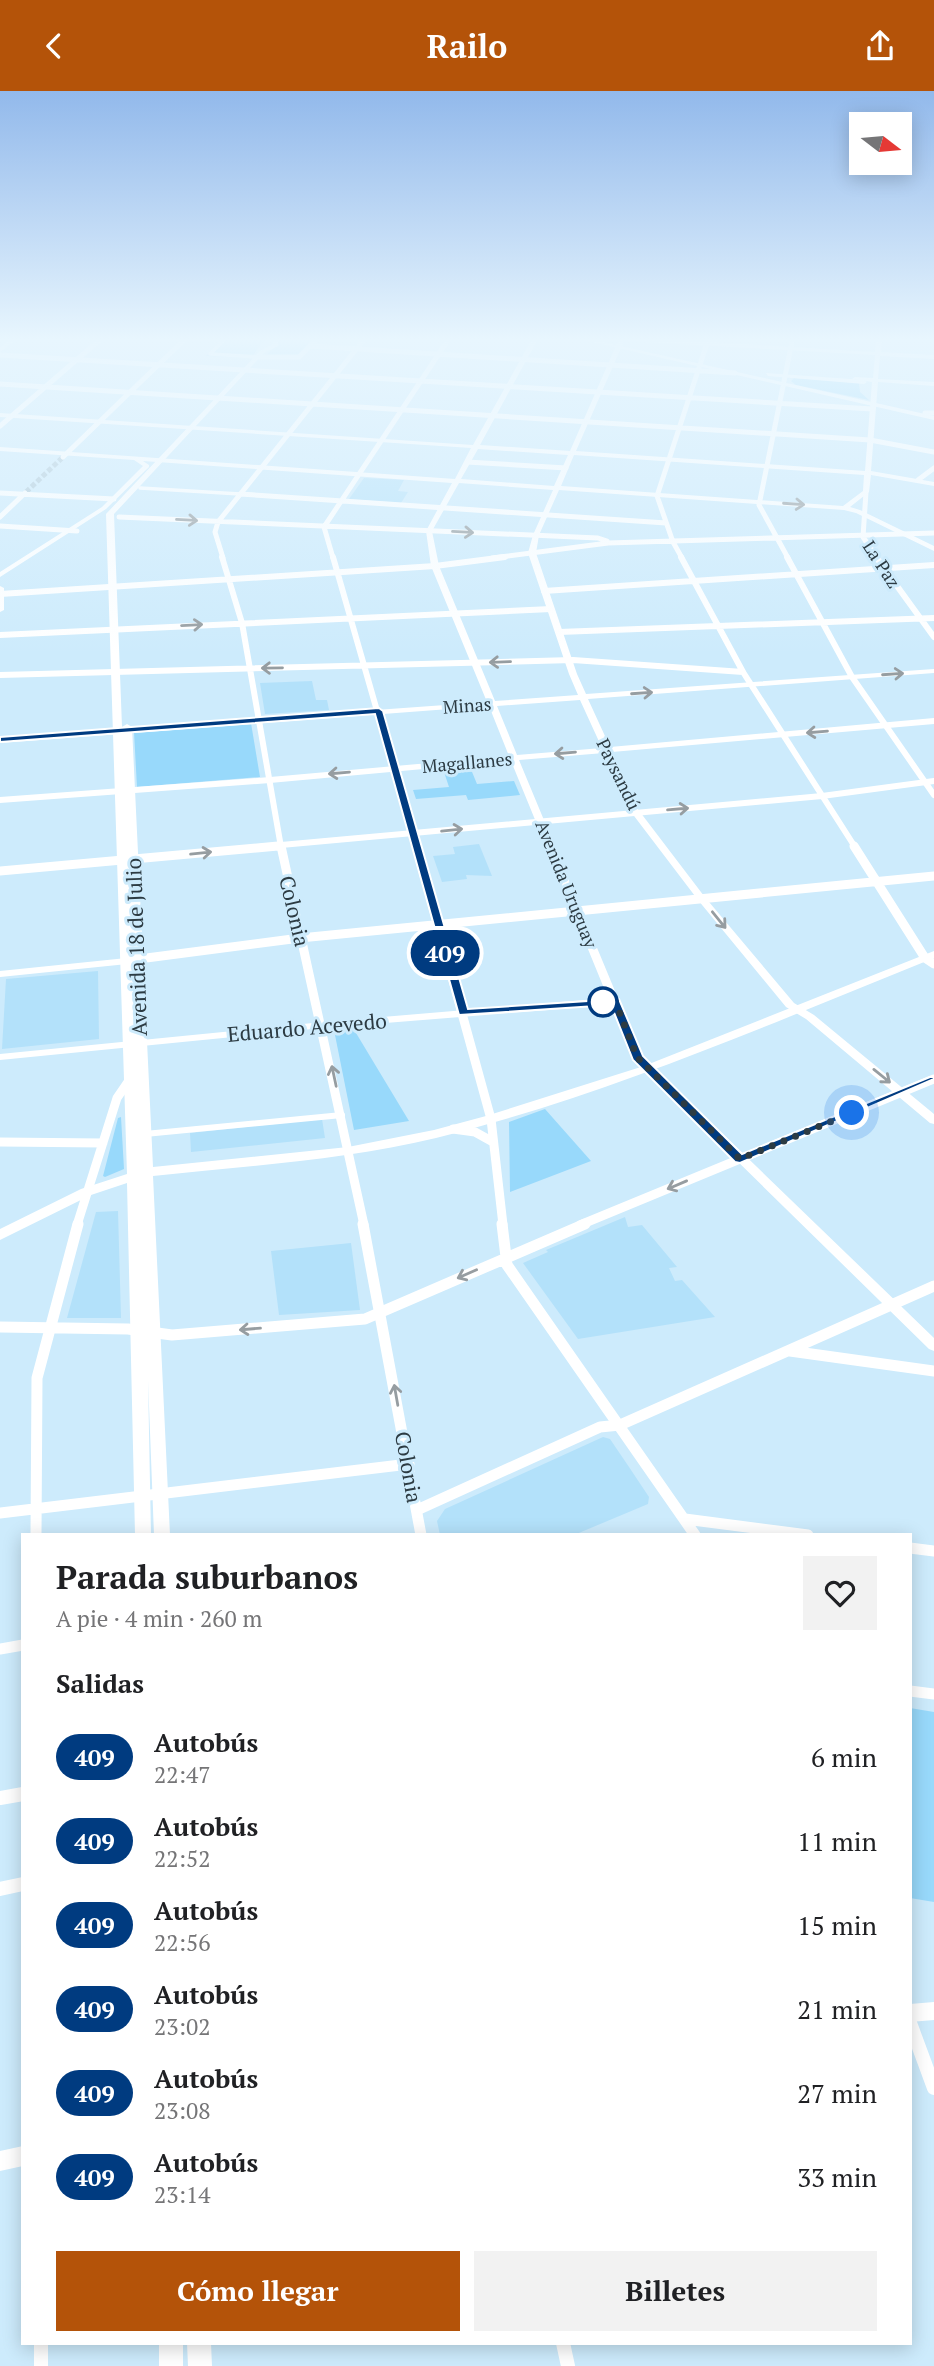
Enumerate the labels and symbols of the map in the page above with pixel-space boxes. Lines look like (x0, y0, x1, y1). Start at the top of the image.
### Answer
north arrow (849, 112, 912, 175)
one-way arrow (783, 498, 806, 511)
one-way arrow (175, 514, 198, 527)
one-way arrow (452, 526, 475, 539)
street label: La Paz (858, 536, 906, 592)
one-way arrow (180, 619, 203, 632)
one-way arrow (489, 655, 512, 669)
one-way arrow (261, 661, 284, 674)
one-way arrow (882, 667, 904, 680)
one-way arrow (630, 686, 653, 699)
street label: Minas (442, 691, 492, 719)
one-way arrow (806, 726, 828, 739)
street label: Paysandú (591, 734, 647, 814)
street label: Magallanes (421, 746, 513, 778)
one-way arrow (555, 747, 577, 760)
one-way arrow (328, 767, 351, 780)
one-way arrow (667, 802, 689, 815)
street label: Avenida Uruguay (530, 817, 604, 952)
one-way arrow (440, 823, 463, 836)
one-way arrow (189, 846, 212, 859)
street label: Avenida 18 de Julio (119, 858, 153, 1036)
street label: Colonia (273, 873, 317, 950)
one-way arrow (711, 910, 727, 928)
line badge: 409 (405, 930, 485, 976)
unlabelled marker (588, 987, 618, 1017)
street label: Eduardo Acevedo (226, 1006, 388, 1048)
one-way arrow (326, 1065, 340, 1088)
one-way arrow (872, 1068, 890, 1084)
your location (834, 1095, 869, 1130)
one-way arrow (667, 1180, 688, 1193)
one-way arrow (457, 1268, 478, 1281)
one-way arrow (239, 1323, 262, 1336)
one-way arrow (389, 1384, 403, 1407)
street label: Colonia (389, 1429, 429, 1505)

